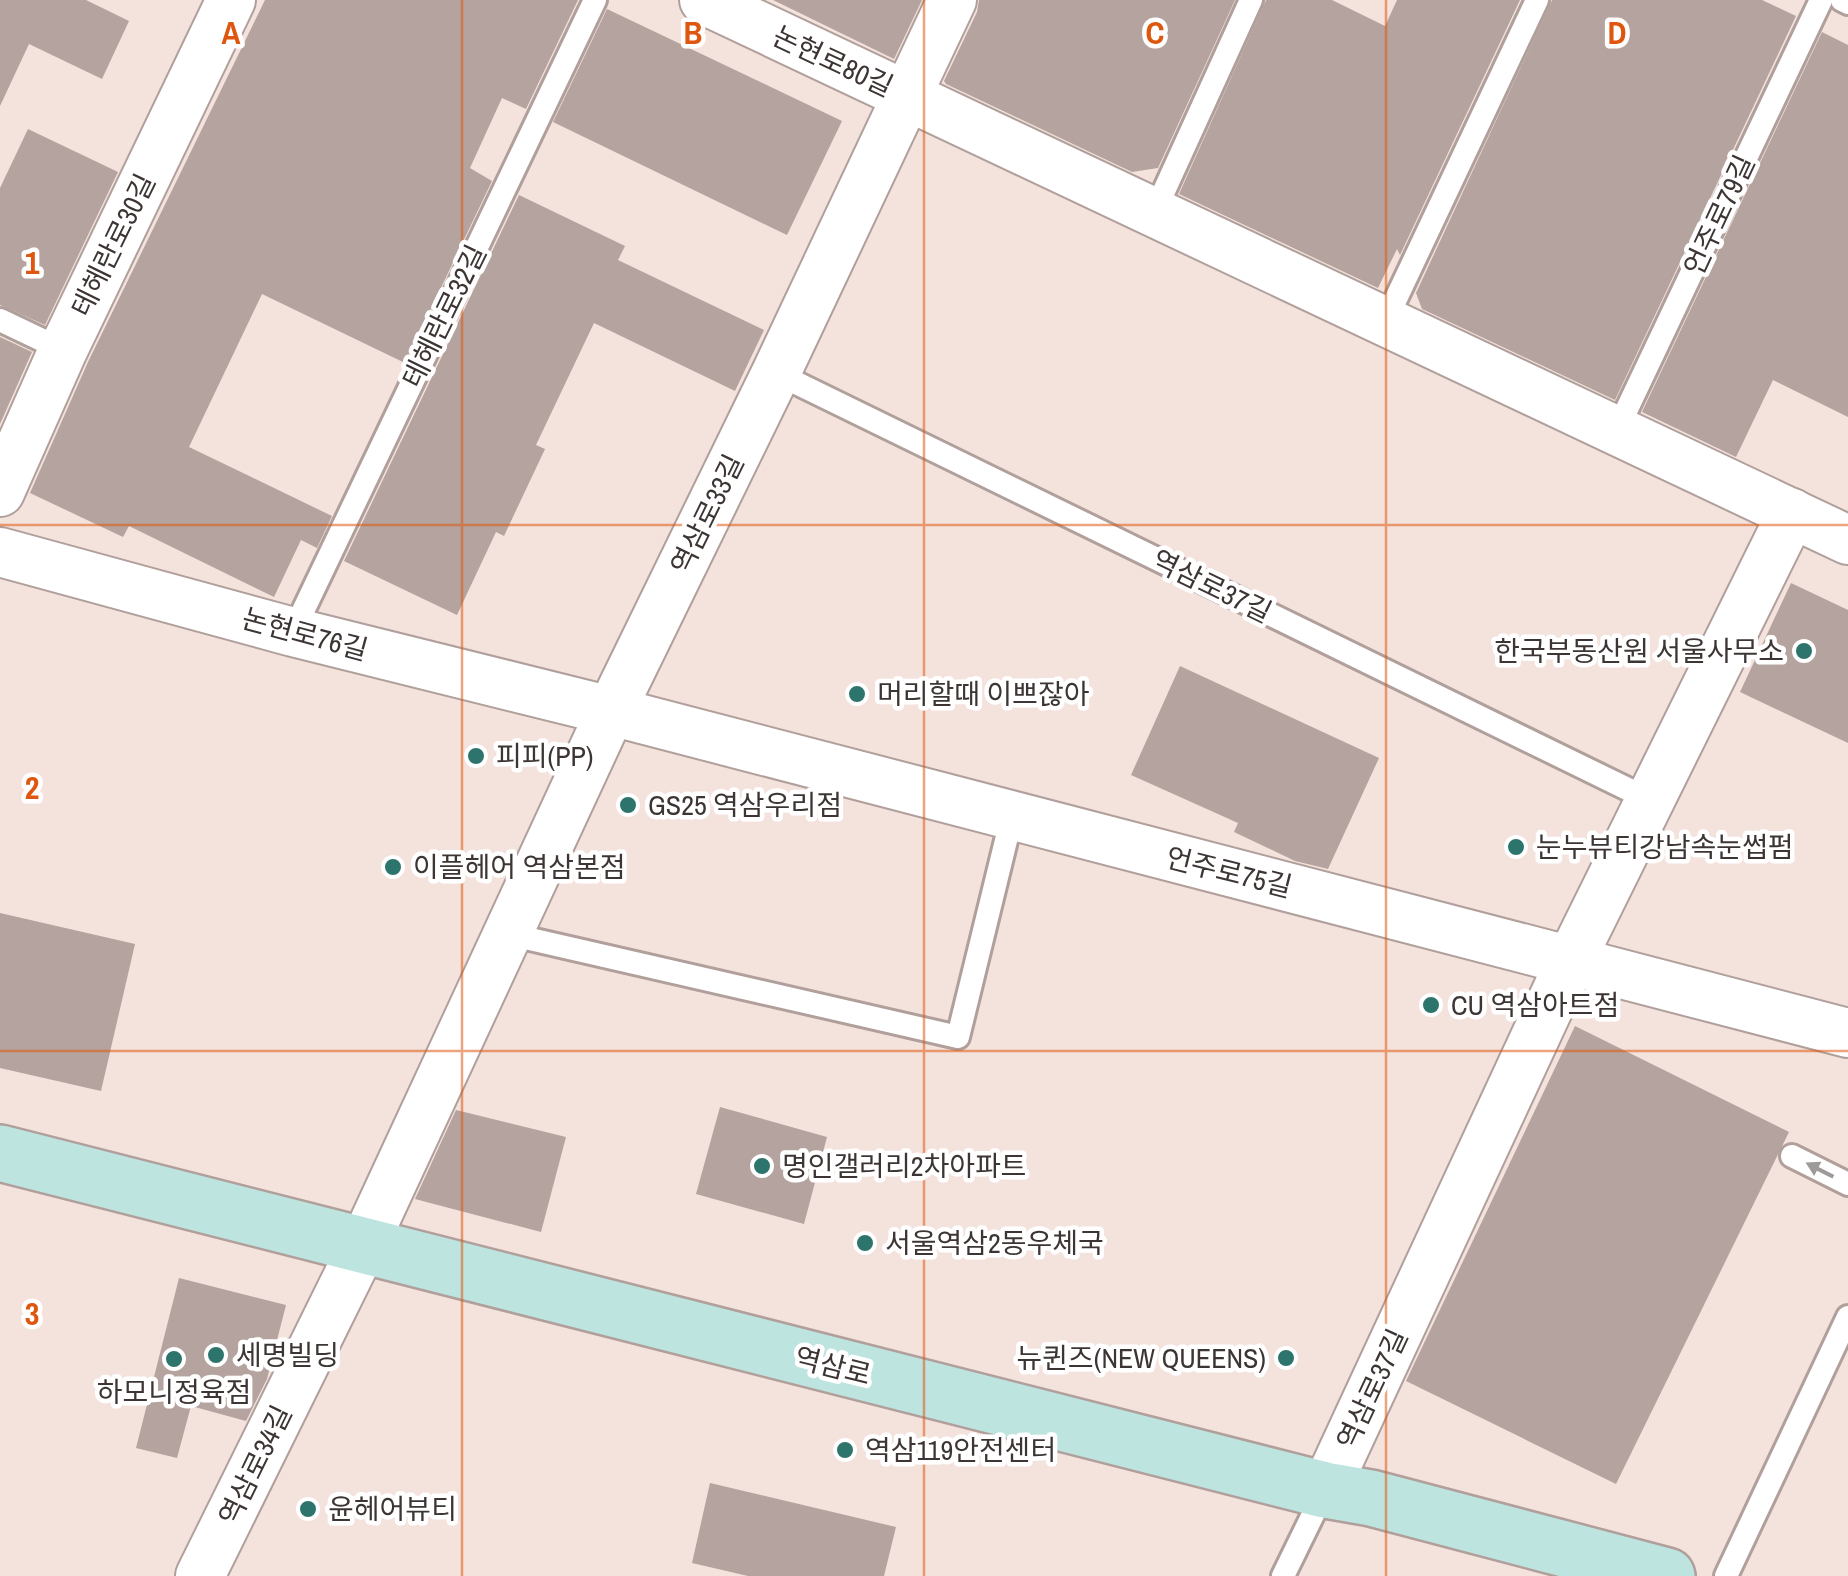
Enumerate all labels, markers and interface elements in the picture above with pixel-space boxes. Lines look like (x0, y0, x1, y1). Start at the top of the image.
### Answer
text: A (222, 11, 241, 54)
text: B (684, 11, 702, 54)
text: C (1146, 11, 1164, 54)
text: D (1608, 11, 1626, 54)
street label: 논현로80길 (767, 17, 899, 105)
street label: 언주로79길 (1675, 149, 1763, 281)
street label: 테헤란로30길 (62, 167, 164, 323)
street label: 테헤란로32길 (393, 238, 495, 394)
text: 1 (25, 241, 40, 284)
street label: 역삼로33길 (662, 448, 752, 580)
street label: 역삼로37길 (1146, 541, 1278, 631)
street label: 논현로76길 (238, 599, 372, 669)
place label: 한국부동산원 서울사무소 (1494, 632, 1784, 670)
marker: 한국부동산원 서울사무소 (1793, 640, 1815, 662)
place label: 머리할때 이쁘잖아 (877, 675, 1089, 713)
marker: 머리할때 이쁘잖아 (846, 683, 868, 705)
place label: 피피(PP) (496, 737, 593, 775)
marker: 피피(PP) (465, 745, 487, 767)
text: 2 (25, 766, 39, 809)
place label: GS25 역삼우리점 (648, 786, 842, 824)
marker: GS25 역삼우리점 (617, 794, 639, 816)
place label: 눈누뷰티강남속눈썹펌 (1536, 828, 1794, 866)
marker: 눈누뷰티강남속눈썹펌 (1505, 836, 1527, 858)
street label: 언주로75길 (1162, 838, 1296, 906)
place label: 이플헤어 역삼본점 (413, 848, 625, 886)
marker: 이플헤어 역삼본점 (382, 856, 404, 878)
place label: CU 역삼아트점 (1451, 986, 1619, 1024)
marker: CU 역삼아트점 (1420, 994, 1442, 1016)
place label: 명인갤러리2차아파트 (782, 1147, 1027, 1185)
marker: 명인갤러리2차아파트 (751, 1155, 773, 1177)
one-way arrow (1806, 1162, 1835, 1179)
place label: 서울역삼2동우체국 (885, 1224, 1104, 1262)
marker: 서울역삼2동우체국 (854, 1232, 876, 1254)
text: 3 (25, 1292, 39, 1335)
street label: 역삼로37길 (1328, 1323, 1416, 1455)
place label: 세명빌딩 (236, 1336, 339, 1374)
street label: 역삼로 (791, 1338, 875, 1394)
place label: 뉴퀸즈(NEW QUEENS) (1017, 1339, 1266, 1377)
marker: 세명빌딩 (205, 1344, 227, 1366)
marker: 뉴퀸즈(NEW QUEENS) (1275, 1347, 1297, 1369)
marker: 하모니정육점 (163, 1348, 185, 1370)
place label: 하모니정육점 (97, 1373, 251, 1411)
street label: 역삼로34길 (210, 1399, 300, 1531)
place label: 역삼119안전센터 (865, 1431, 1056, 1469)
marker: 역삼119안전센터 (834, 1439, 856, 1461)
place label: 윤헤어뷰티 (328, 1490, 457, 1528)
marker: 윤헤어뷰티 (297, 1498, 319, 1520)

